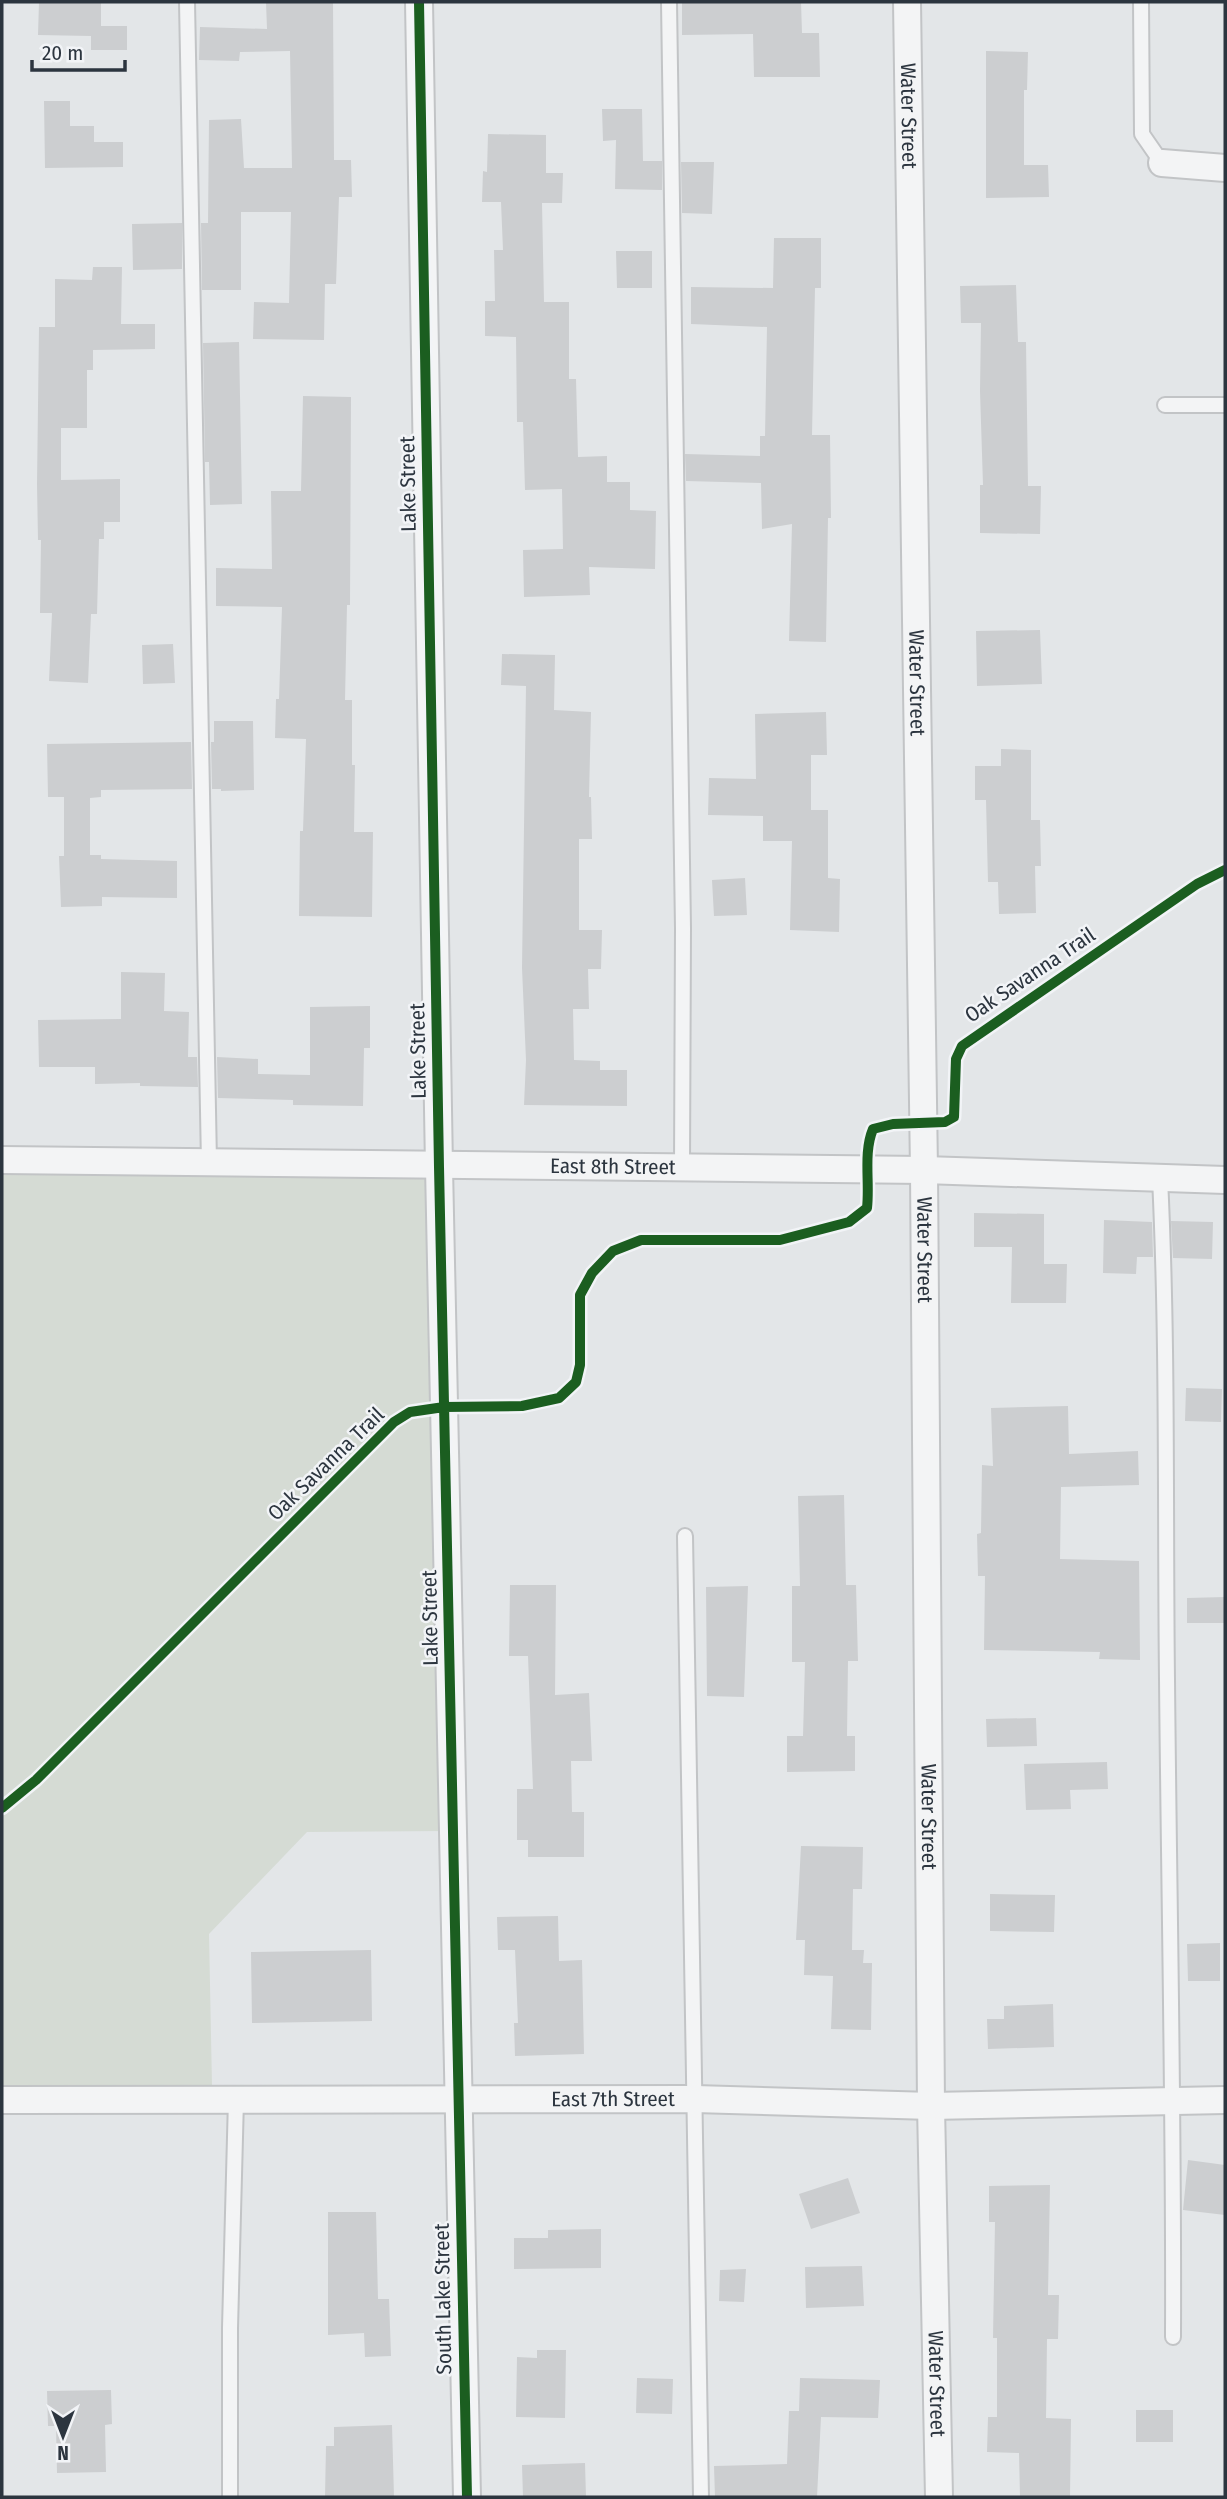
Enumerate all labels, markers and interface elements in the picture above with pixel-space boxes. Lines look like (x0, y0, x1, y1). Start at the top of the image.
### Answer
scale bar (32, 28, 124, 72)
text: 20 m (42, 40, 83, 66)
street label: Water Street (895, 63, 922, 169)
street label: Lake Street (394, 436, 422, 532)
street label: Water Street (903, 630, 931, 736)
street label: Oak Savanna Trail (960, 921, 1101, 1028)
street label: Lake Street (404, 1003, 432, 1099)
street label: East 8th Street (550, 1153, 676, 1180)
street label: Water Street (911, 1197, 938, 1303)
street label: Oak Savanna Trail (262, 1402, 390, 1526)
street label: Lake Street (416, 1570, 444, 1666)
street label: Water Street (915, 1764, 942, 1870)
street label: East 7th Street (551, 2086, 675, 2112)
street label: South Lake Street (429, 2223, 457, 2375)
street label: Water Street (923, 2330, 951, 2437)
north arrow (28, 2401, 98, 2471)
text: N (57, 2441, 69, 2464)

